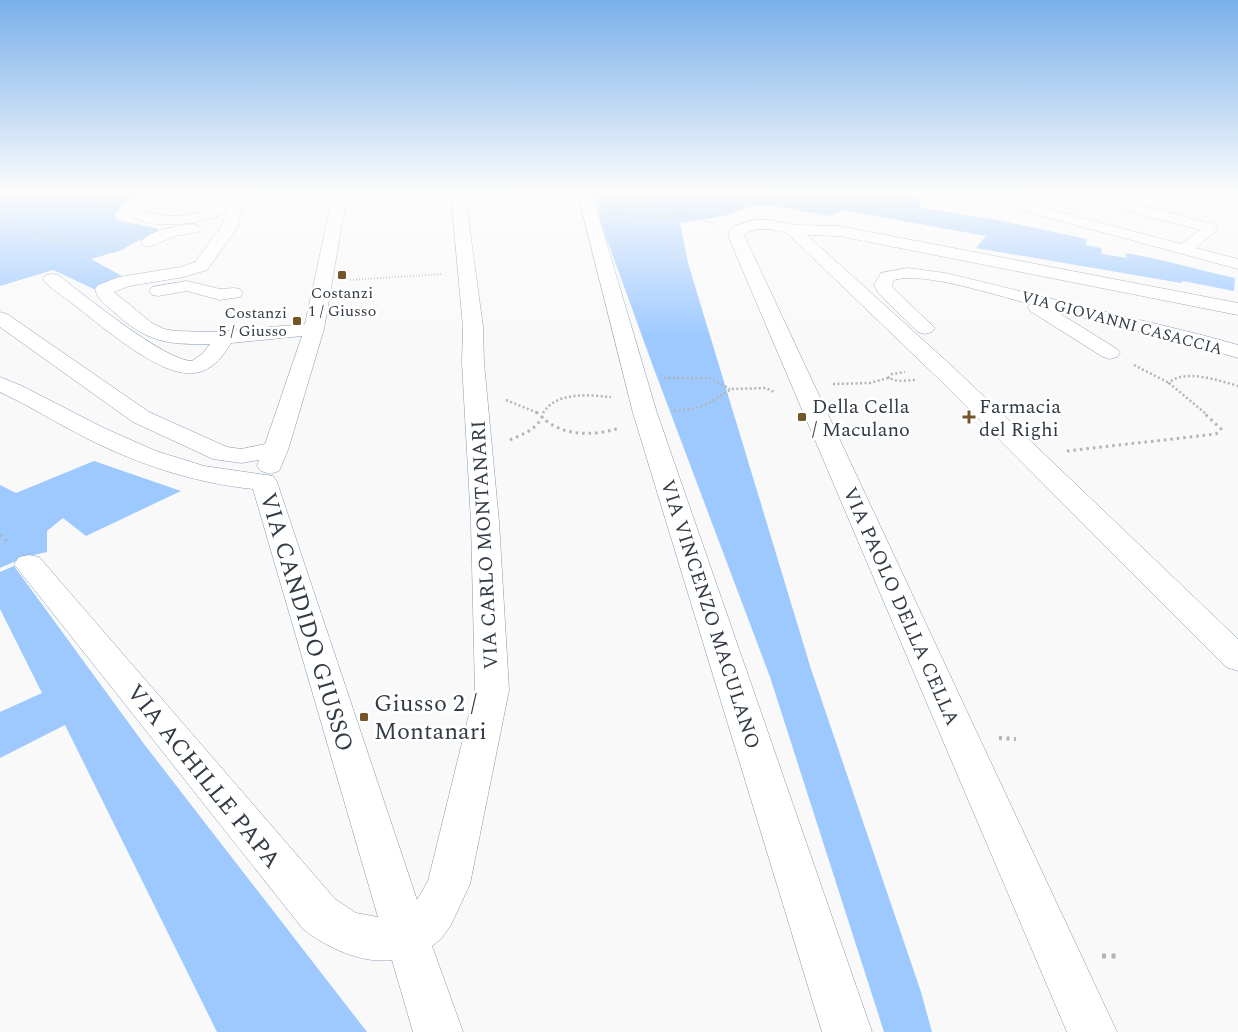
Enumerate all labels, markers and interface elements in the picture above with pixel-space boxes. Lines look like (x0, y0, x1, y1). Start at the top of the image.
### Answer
marker: Costanzi 1 / Giusso (336, 269, 348, 281)
place label: Costanzi 1 / Giusso (308, 281, 376, 323)
street label: VIA GIOVANNI CASACCIA (1018, 284, 1225, 361)
place label: Costanzi 5 / Giusso (218, 301, 287, 343)
marker: Costanzi 5 / Giusso (291, 315, 303, 327)
place label: Della Cella / Maculano (812, 392, 910, 445)
place label: Farmacia del Righi (979, 392, 1061, 445)
marker: Della Cella / Maculano (796, 411, 808, 423)
marker: Farmacia del Righi (963, 411, 975, 423)
street label: VIA CARLO MONTANARI (463, 420, 506, 670)
street label: VIA VINCENZO MACULANO (652, 476, 768, 753)
street label: VIA PAOLO DELLA CELLA (835, 482, 967, 731)
street label: VIA CANDIDO GIUSSO (249, 488, 363, 756)
street label: VIA ACHILLE PAPA (117, 676, 289, 877)
place label: Giusso 2 / Montanari (374, 686, 487, 750)
marker: Giusso 2 / Montanari (358, 711, 370, 723)

